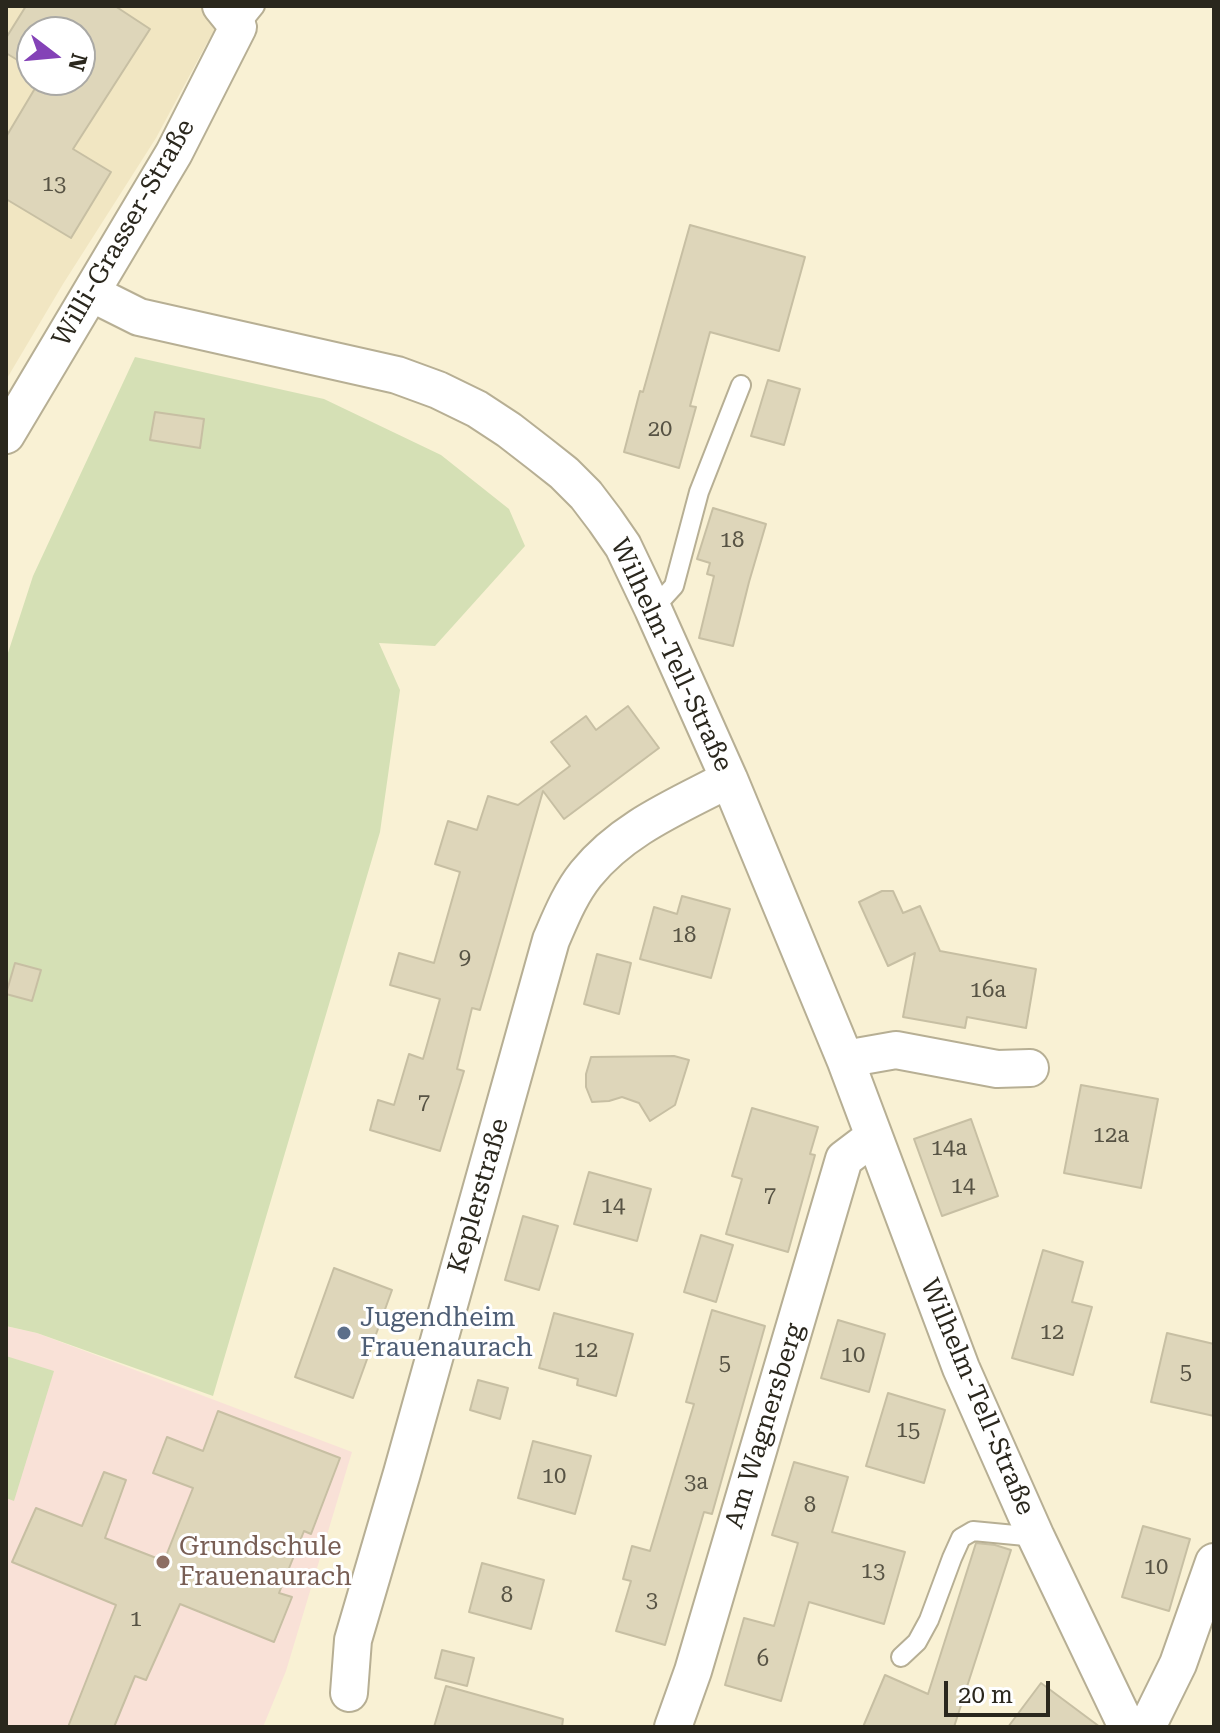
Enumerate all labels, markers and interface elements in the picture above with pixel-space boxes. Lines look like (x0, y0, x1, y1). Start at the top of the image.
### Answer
north arrow (16, 16, 96, 96)
text: N (63, 51, 92, 74)
street label: Willi-Grasser-Straße (46, 114, 202, 352)
house number: 13 (42, 172, 66, 198)
house number: 20 (648, 417, 672, 443)
house number: 18 (720, 528, 744, 554)
street label: Wilhelm-Tell-Straße (603, 533, 739, 777)
house number: 18 (672, 923, 696, 949)
house number: 9 (459, 945, 471, 971)
house number: 16a (970, 978, 1006, 1004)
house number: 7 (418, 1090, 430, 1116)
street label: Keplerstraße (442, 1115, 516, 1277)
house number: 12a (1093, 1123, 1129, 1149)
house number: 14a (931, 1136, 967, 1162)
house number: 14 (951, 1174, 975, 1200)
house number: 7 (764, 1183, 776, 1209)
house number: 14 (601, 1194, 625, 1220)
street label: Wilhelm-Tell-Straße (913, 1274, 1041, 1520)
place label: Jugendheim Frauenaurach (360, 1302, 533, 1364)
street label: Am Wagnersberg (719, 1320, 811, 1532)
house number: 12 (1040, 1320, 1064, 1346)
marker: Jugendheim Frauenaurach (335, 1324, 353, 1342)
house number: 12 (574, 1338, 598, 1364)
house number: 10 (841, 1343, 865, 1369)
house number: 5 (719, 1351, 731, 1377)
house number: 5 (1180, 1360, 1192, 1386)
house number: 15 (896, 1418, 920, 1444)
house number: 10 (542, 1464, 566, 1490)
house number: 3a (684, 1470, 708, 1496)
house number: 8 (804, 1493, 816, 1519)
place label: Grundschule Frauenaurach (179, 1531, 352, 1592)
marker: Grundschule Frauenaurach (154, 1553, 172, 1571)
house number: 10 (1144, 1555, 1168, 1581)
house number: 13 (861, 1559, 885, 1585)
house number: 8 (501, 1583, 513, 1609)
house number: 3 (646, 1588, 658, 1614)
house number: 1 (130, 1607, 142, 1633)
house number: 6 (757, 1647, 769, 1673)
scale bar (948, 1665, 1054, 1715)
text: 20 m (958, 1681, 1013, 1709)

